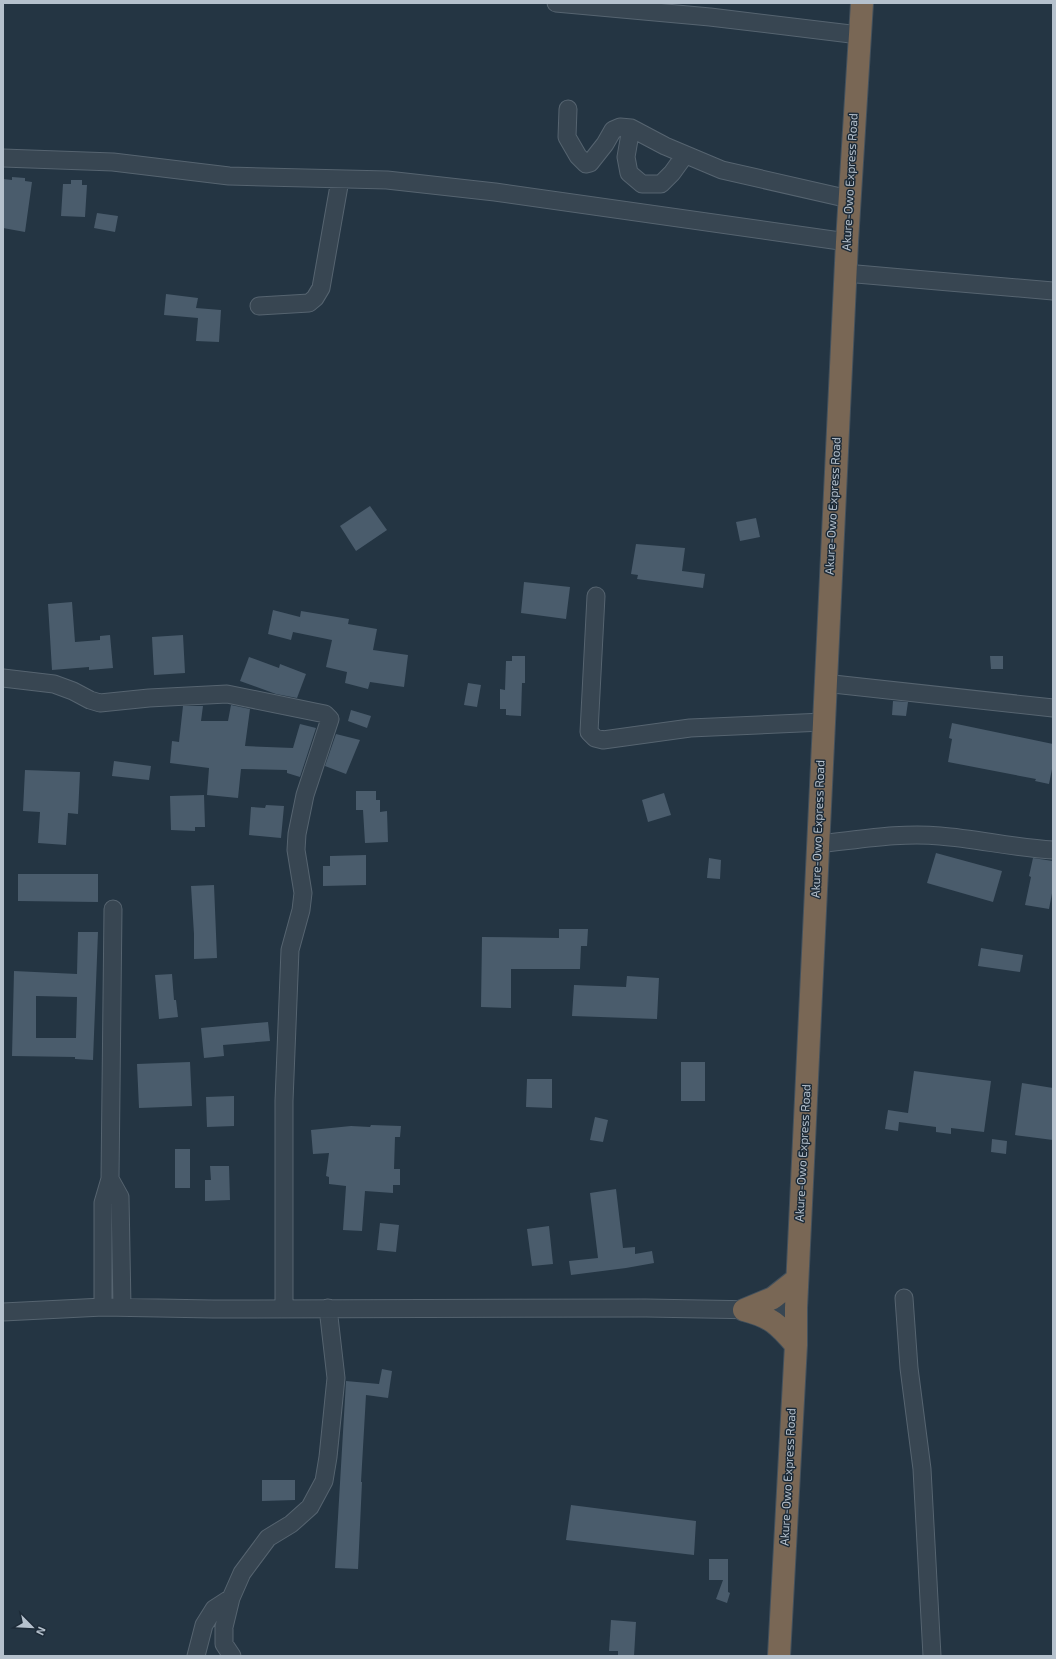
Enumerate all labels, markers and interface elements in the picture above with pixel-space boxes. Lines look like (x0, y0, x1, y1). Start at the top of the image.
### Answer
street label: Akure-Owo Express Road (838, 113, 860, 251)
street label: Akure-Owo Express Road (821, 437, 843, 575)
street label: Akure-Owo Express Road (808, 760, 826, 898)
street label: Akure-Owo Express Road (791, 1084, 813, 1222)
street label: Akure-Owo Express Road (776, 1408, 798, 1546)
north arrow (12, 1607, 52, 1647)
text: N (34, 1625, 49, 1638)

